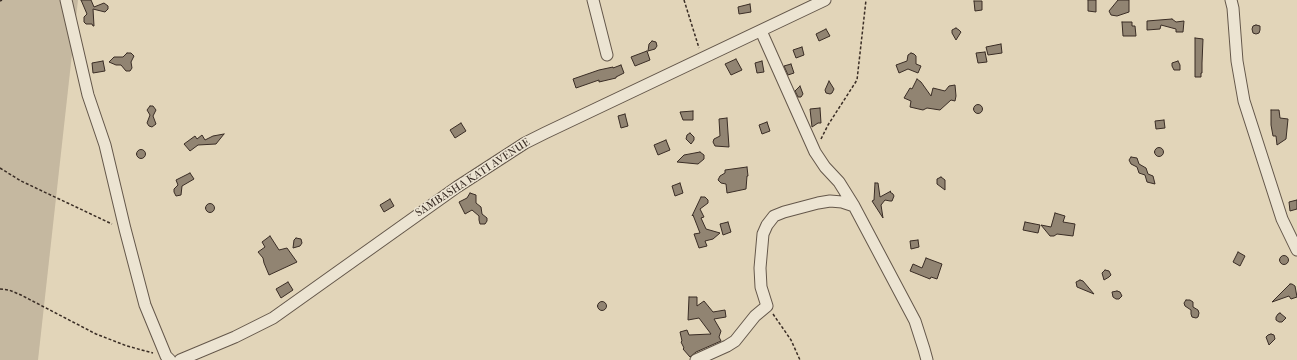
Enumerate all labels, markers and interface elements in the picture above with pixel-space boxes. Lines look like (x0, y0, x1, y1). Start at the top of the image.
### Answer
street label: SAMBASHA KATI AVENUE (413, 136, 533, 220)

